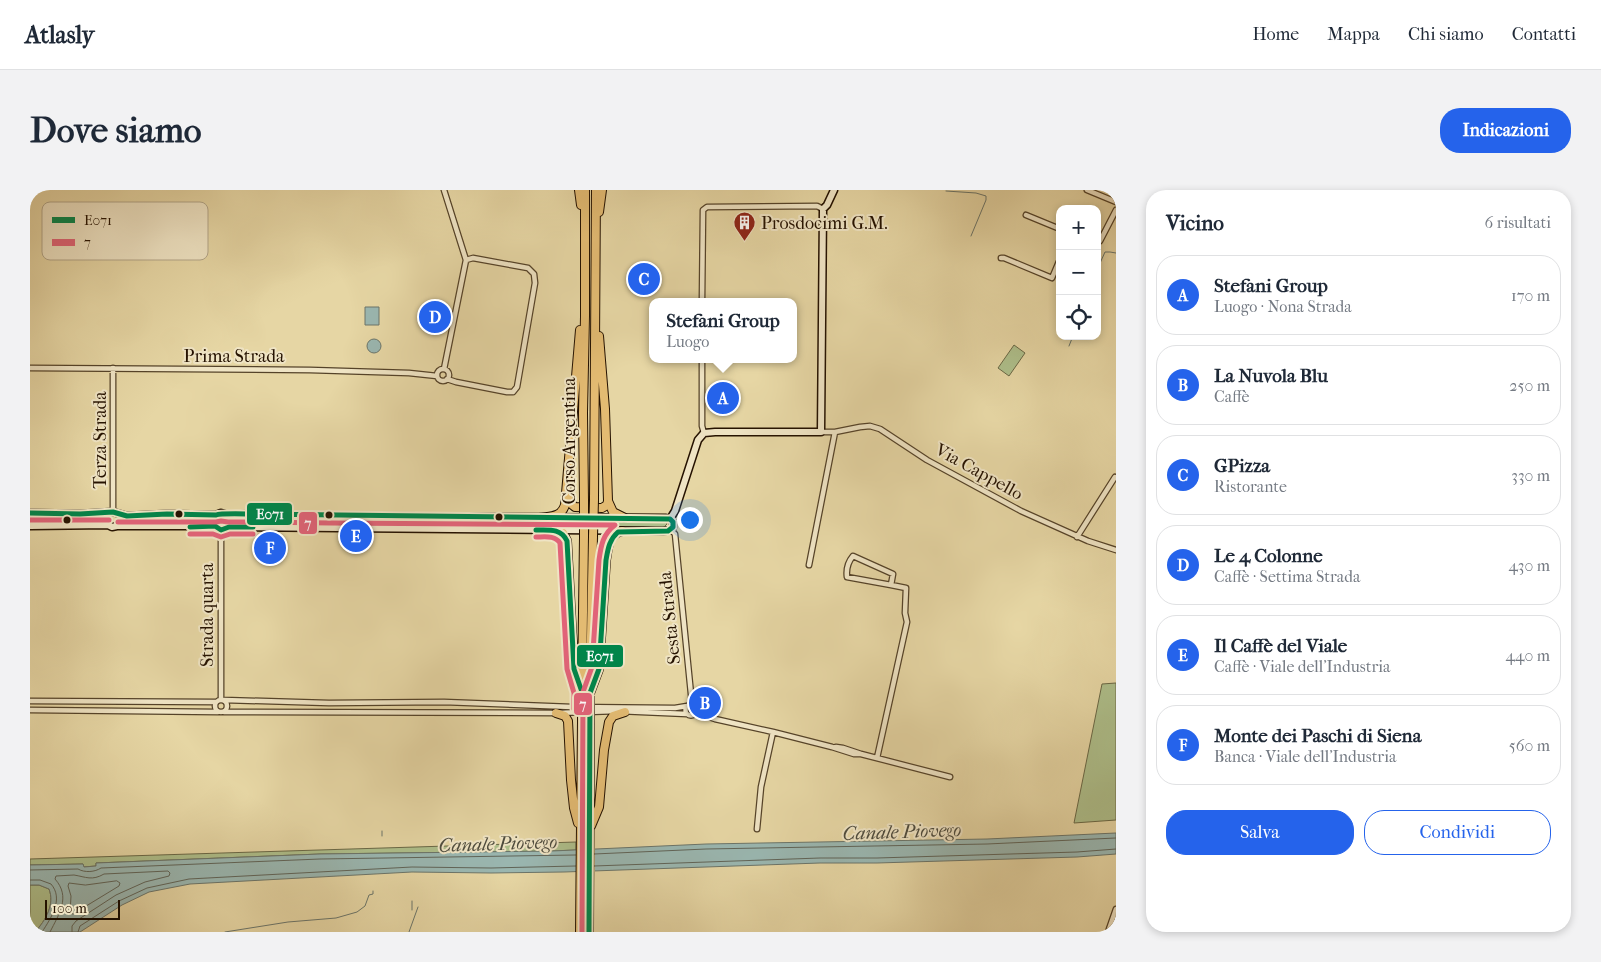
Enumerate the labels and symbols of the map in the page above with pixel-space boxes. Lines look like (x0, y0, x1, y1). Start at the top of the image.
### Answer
legend (42, 202, 208, 260)
building icon: Prosdocimi G.M. (733, 211, 757, 242)
text: E071 (84, 212, 112, 229)
place label: Prosdocimi G.M. (761, 213, 888, 234)
text: 7 (84, 234, 91, 251)
pin: C (628, 260, 660, 298)
pin: D (419, 298, 451, 336)
street label: Prima Strada (184, 346, 285, 367)
street label: Corso Argentina (559, 377, 580, 505)
pin: A (707, 379, 739, 417)
street label: Terza Strada (90, 391, 111, 489)
street label: Via Cappello (931, 439, 1026, 505)
line badge: E071 (246, 502, 293, 526)
text: E071 (256, 506, 284, 523)
your location (677, 507, 703, 533)
unlabelled marker (174, 509, 184, 519)
unlabelled marker (324, 510, 334, 520)
line badge: 7 (298, 511, 318, 535)
unlabelled marker (494, 512, 504, 522)
unlabelled marker (62, 515, 72, 525)
text: 7 (304, 515, 312, 532)
pin: E (340, 517, 372, 555)
pin: F (254, 529, 286, 567)
street label: Strada quarta (197, 562, 218, 667)
street label: Sesta Strada (655, 570, 685, 665)
line badge: E071 (576, 644, 624, 668)
text: E071 (586, 648, 614, 665)
pin: B (689, 684, 721, 722)
line badge: 7 (573, 692, 593, 716)
text: 7 (579, 696, 587, 713)
water label: Canale Piovego (842, 819, 962, 845)
water label: Canale Piovego (438, 831, 558, 857)
scale bar (45, 897, 120, 920)

